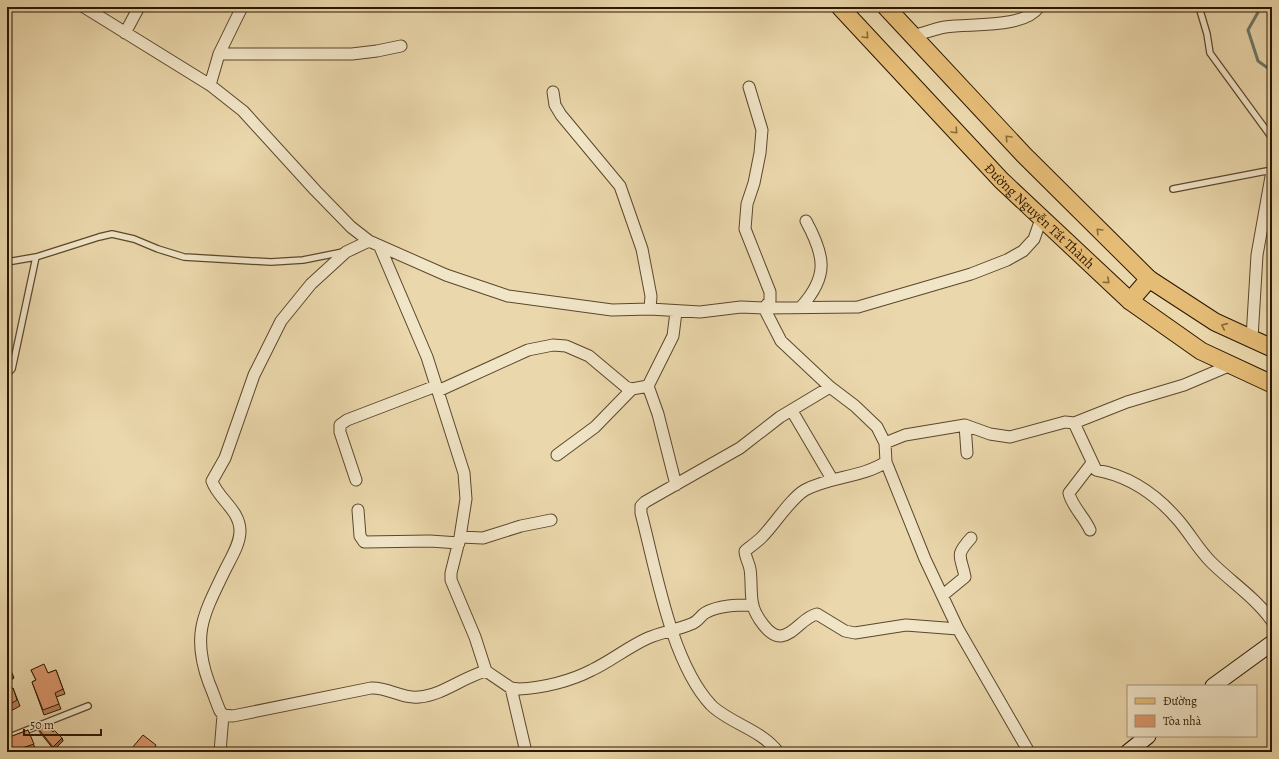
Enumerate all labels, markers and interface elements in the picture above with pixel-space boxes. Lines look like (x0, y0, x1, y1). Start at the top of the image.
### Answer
one-way arrow (861, 31, 868, 38)
one-way arrow (950, 126, 958, 134)
one-way arrow (1005, 135, 1013, 143)
street label: Đường Nguyễn Tất Thành (980, 159, 1099, 274)
one-way arrow (1096, 228, 1104, 236)
one-way arrow (1103, 276, 1110, 283)
one-way arrow (1220, 323, 1228, 331)
legend (1127, 685, 1257, 737)
text: Đường (1163, 693, 1197, 709)
scale bar (24, 711, 101, 737)
text: Tòa nhà (1163, 713, 1202, 729)
text: 50 m (30, 717, 54, 733)

